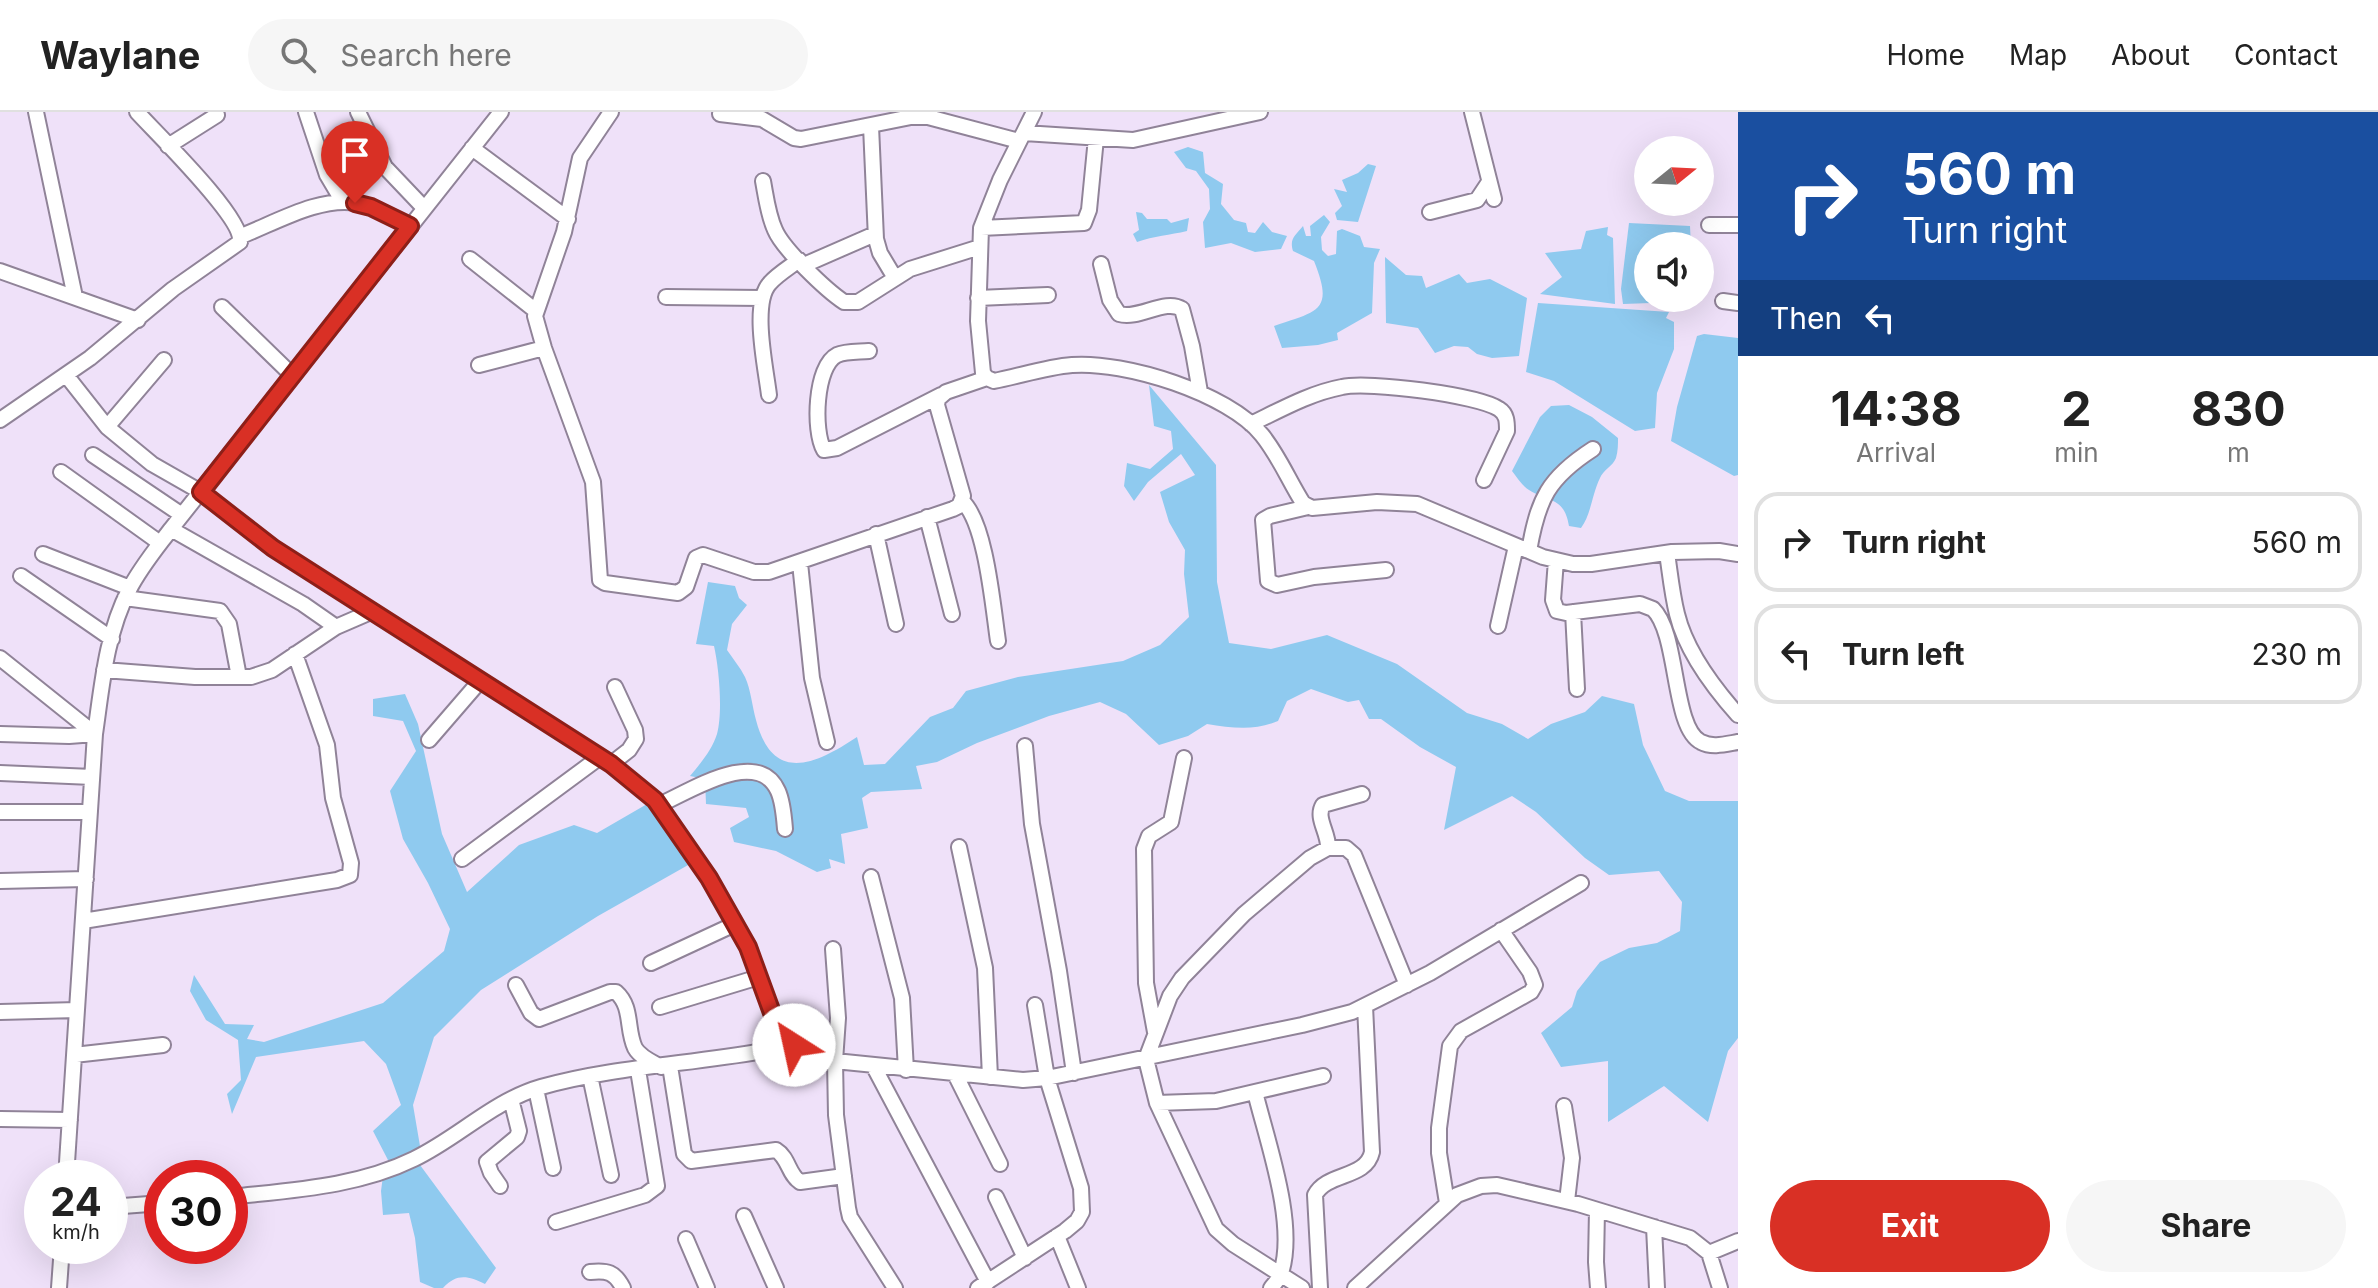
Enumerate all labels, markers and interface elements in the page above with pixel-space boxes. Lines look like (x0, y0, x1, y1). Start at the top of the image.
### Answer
search box (248, 19, 808, 91)
text: Waylane (40, 32, 200, 78)
icon: search (276, 33, 320, 77)
text: Search here (340, 37, 512, 73)
text: Home (1886, 38, 1965, 72)
text: Map (2009, 38, 2067, 72)
text: About (2111, 38, 2190, 72)
text: Contact (2234, 38, 2338, 72)
pin (321, 121, 389, 203)
icon: arrive (333, 133, 377, 177)
north arrow (1634, 136, 1714, 216)
map controls (1634, 136, 1714, 312)
text: 560 m (1902, 140, 2076, 208)
icon: right (1770, 144, 1874, 248)
text: Turn right (1902, 208, 2067, 252)
button: sound (1634, 232, 1714, 312)
icon: left (1858, 296, 1902, 340)
text: Then (1770, 300, 1842, 336)
text: 14:38 (1830, 379, 1962, 438)
text: 2 (2061, 379, 2092, 438)
text: 830 (2191, 379, 2286, 438)
text: Arrival (1856, 437, 1936, 468)
text: min (2054, 437, 2099, 468)
text: m (2227, 437, 2250, 468)
icon: right (1774, 520, 1818, 564)
text: Turn right (1842, 524, 1986, 560)
text: 560 m (2252, 524, 2342, 560)
icon: left (1774, 632, 1818, 676)
text: Turn left (1842, 636, 1964, 672)
text: 230 m (2252, 636, 2342, 672)
position arrow (752, 1003, 836, 1087)
speed limit sign: 30 (144, 1160, 248, 1264)
text: 24 (50, 1177, 102, 1226)
button: Exit (1770, 1180, 2050, 1272)
button: Share (2066, 1180, 2346, 1272)
text: km/h (52, 1220, 100, 1244)

